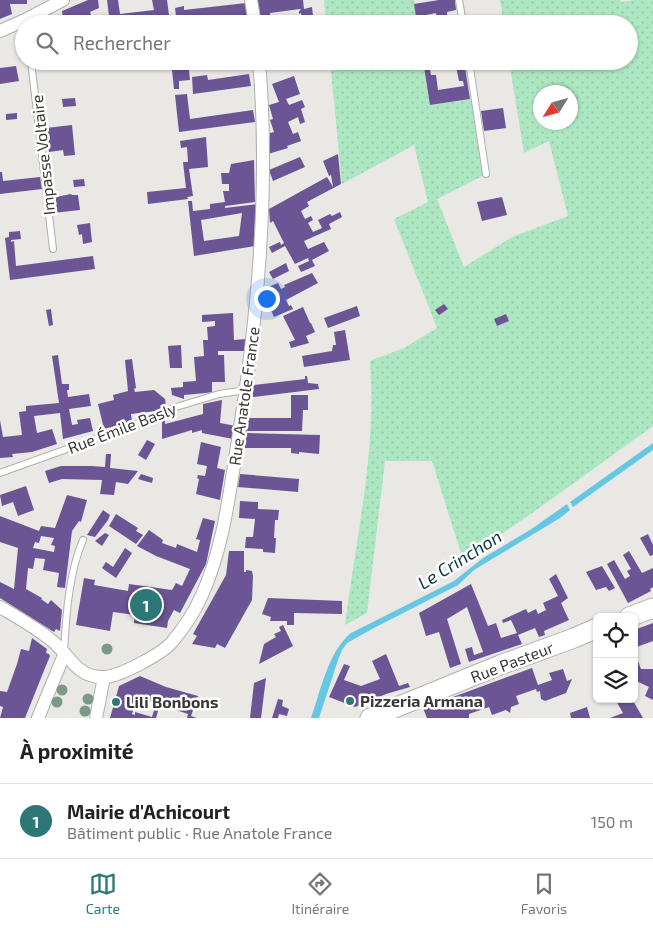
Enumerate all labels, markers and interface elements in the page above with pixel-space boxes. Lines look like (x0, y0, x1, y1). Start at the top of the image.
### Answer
search box (15, 15, 638, 70)
icon: search (33, 29, 61, 57)
text: Rechercher (73, 31, 171, 54)
north arrow (533, 85, 578, 130)
street label: Impasse Voltaire (27, 94, 58, 216)
your location (254, 286, 280, 312)
street label: Rue Anatole France (224, 325, 263, 467)
street label: Rue Émile Basly (65, 398, 179, 457)
water label: Le Crinchon (414, 525, 505, 594)
pin: 1 (130, 586, 162, 624)
map controls (593, 613, 638, 703)
button: locate (593, 613, 638, 658)
street label: Rue Pasteur (467, 637, 557, 686)
button: layers (593, 658, 638, 703)
place label: Pizzeria Armana (360, 691, 483, 710)
place label: Lili Bonbons (126, 692, 218, 711)
marker: Pizzeria Armana (344, 695, 356, 707)
marker: Lili Bonbons (110, 696, 122, 708)
text: À proximité (20, 738, 134, 763)
text: Mairie d'Achicourt (67, 800, 230, 823)
text: 1 (33, 812, 39, 831)
text: 150 m (591, 812, 633, 831)
text: Bâtiment public · Rue Anatole France (67, 823, 332, 842)
tab: Carte (86, 870, 120, 917)
tab: Itinéraire (291, 870, 349, 917)
tab: Favoris (521, 870, 567, 917)

